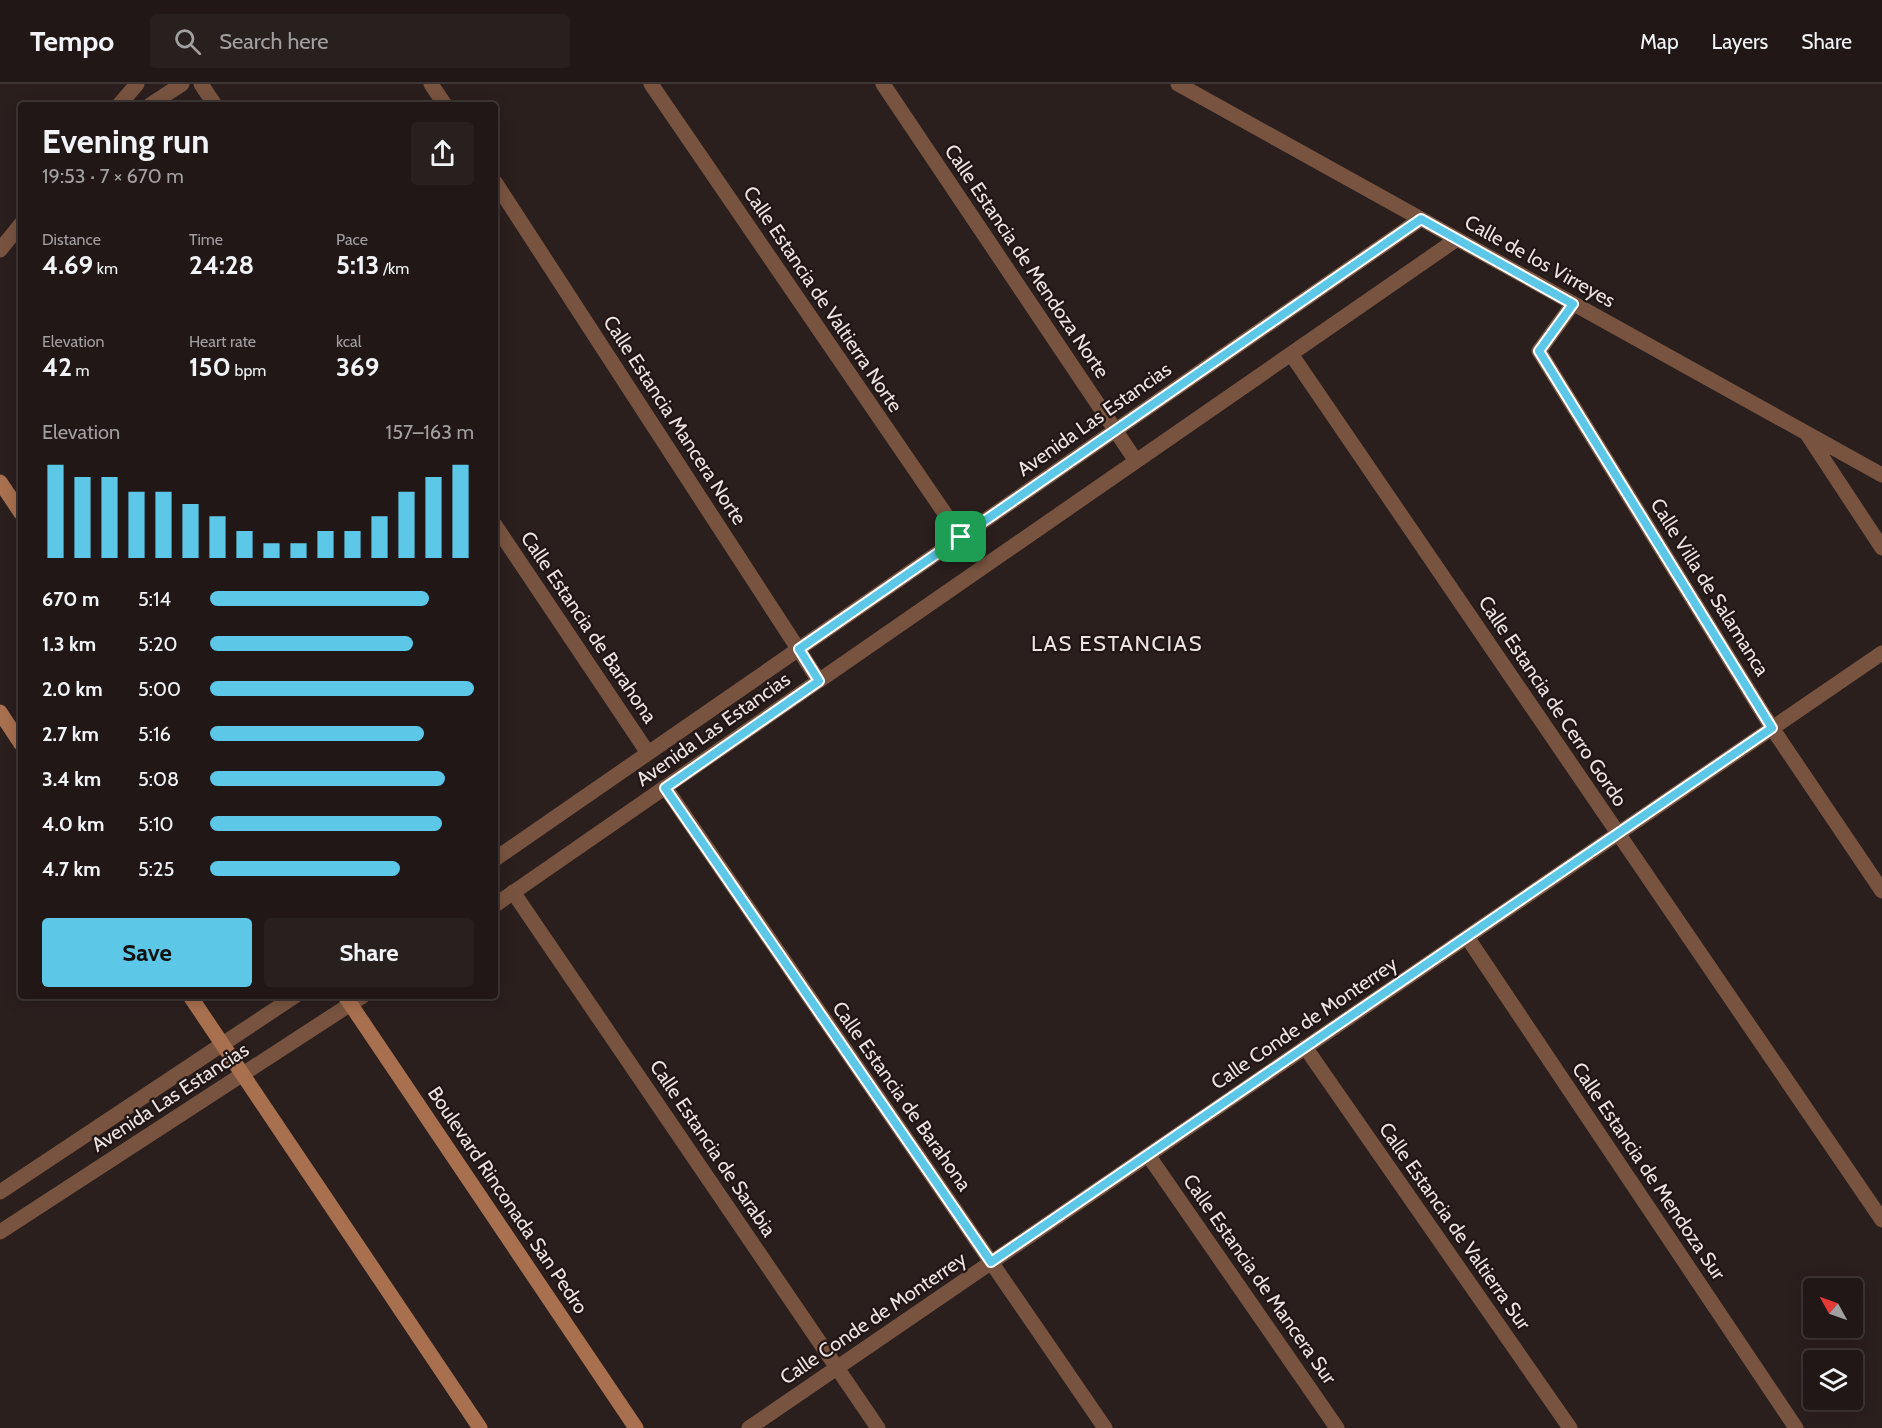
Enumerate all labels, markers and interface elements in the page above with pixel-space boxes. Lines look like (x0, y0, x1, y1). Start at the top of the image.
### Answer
search box (150, 14, 570, 68)
text: Tempo (30, 24, 114, 58)
icon: search (171, 25, 204, 58)
text: Search here (219, 28, 329, 55)
text: Map (1640, 29, 1679, 54)
text: Layers (1712, 29, 1768, 54)
text: Share (1801, 29, 1852, 54)
text: Evening run (42, 121, 209, 161)
button: share (411, 122, 474, 185)
street label: Calle Estancia de Mendoza Norte (940, 140, 1114, 382)
text: 19:53 · 7 × 670 m (42, 164, 184, 188)
street label: Calle Estancia de Valtierra Norte (738, 181, 908, 417)
street label: Calle de los Virreyes (1460, 210, 1620, 312)
text: Distance (42, 230, 101, 249)
text: Time (189, 230, 223, 249)
text: Pace (336, 230, 368, 249)
text: 4.69 (42, 249, 93, 281)
text: 24:28 (189, 249, 254, 281)
text: 5:13 (336, 249, 379, 281)
text: km (93, 259, 118, 278)
text: /km (379, 259, 409, 278)
street label: Calle Estancia Mancera Norte (598, 311, 752, 529)
text: Elevation (42, 332, 105, 351)
text: Heart rate (189, 332, 256, 351)
text: kcal (336, 332, 362, 351)
text: 42 (42, 351, 72, 383)
text: 150 (189, 351, 231, 383)
text: 369 (336, 351, 379, 383)
street label: Avenida Las Estancias (1012, 357, 1176, 481)
text: m (72, 361, 90, 380)
text: bpm (231, 361, 266, 380)
text: Elevation (42, 420, 120, 444)
text: 157–163 m (386, 420, 474, 444)
street label: Calle Villa de Salamanca (1645, 494, 1775, 681)
pin (935, 511, 986, 562)
icon: arrive (944, 520, 977, 553)
street label: Calle Estancia de Barahona (516, 527, 662, 728)
text: 670 m (42, 587, 99, 611)
text: 5:14 (138, 587, 171, 611)
street label: Calle Estancia de Cerro Gordo (1474, 591, 1632, 811)
district label: LAS ESTANCIAS (1031, 630, 1203, 657)
text: 1.3 km (42, 632, 96, 656)
text: 5:20 (138, 632, 177, 656)
street label: Avenida Las Estancias (631, 667, 795, 791)
text: 2.0 km (42, 677, 103, 701)
text: 5:00 (138, 677, 181, 701)
text: 2.7 km (42, 722, 99, 746)
text: 5:16 (138, 722, 171, 746)
text: 3.4 km (42, 767, 101, 791)
text: 5:08 (138, 767, 179, 791)
text: 4.0 km (42, 812, 104, 836)
text: 5:10 (138, 812, 173, 836)
text: 4.7 km (42, 857, 101, 881)
text: 5:25 (138, 857, 174, 881)
button: Save (42, 918, 252, 987)
button: Share (264, 918, 474, 987)
street label: Calle Conde de Monterrey (1206, 952, 1402, 1094)
street label: Calle Estancia de Barahona (827, 997, 977, 1196)
street label: Avenida Las Estancias (87, 1037, 253, 1157)
street label: Calle Estancia de Sarabia (645, 1055, 781, 1241)
street label: Calle Estancia de Mendoza Sur (1567, 1058, 1731, 1285)
street label: Boulevard Rinconada San Pedro (423, 1082, 593, 1318)
street label: Calle Estancia de Valtierra Sur (1374, 1118, 1536, 1335)
street label: Calle Estancia de Mancera Sur (1178, 1169, 1342, 1389)
street label: Calle Conde de Monterrey (775, 1247, 971, 1389)
north arrow (1803, 1278, 1863, 1338)
map controls (1803, 1278, 1863, 1410)
button: layers (1803, 1350, 1863, 1410)

